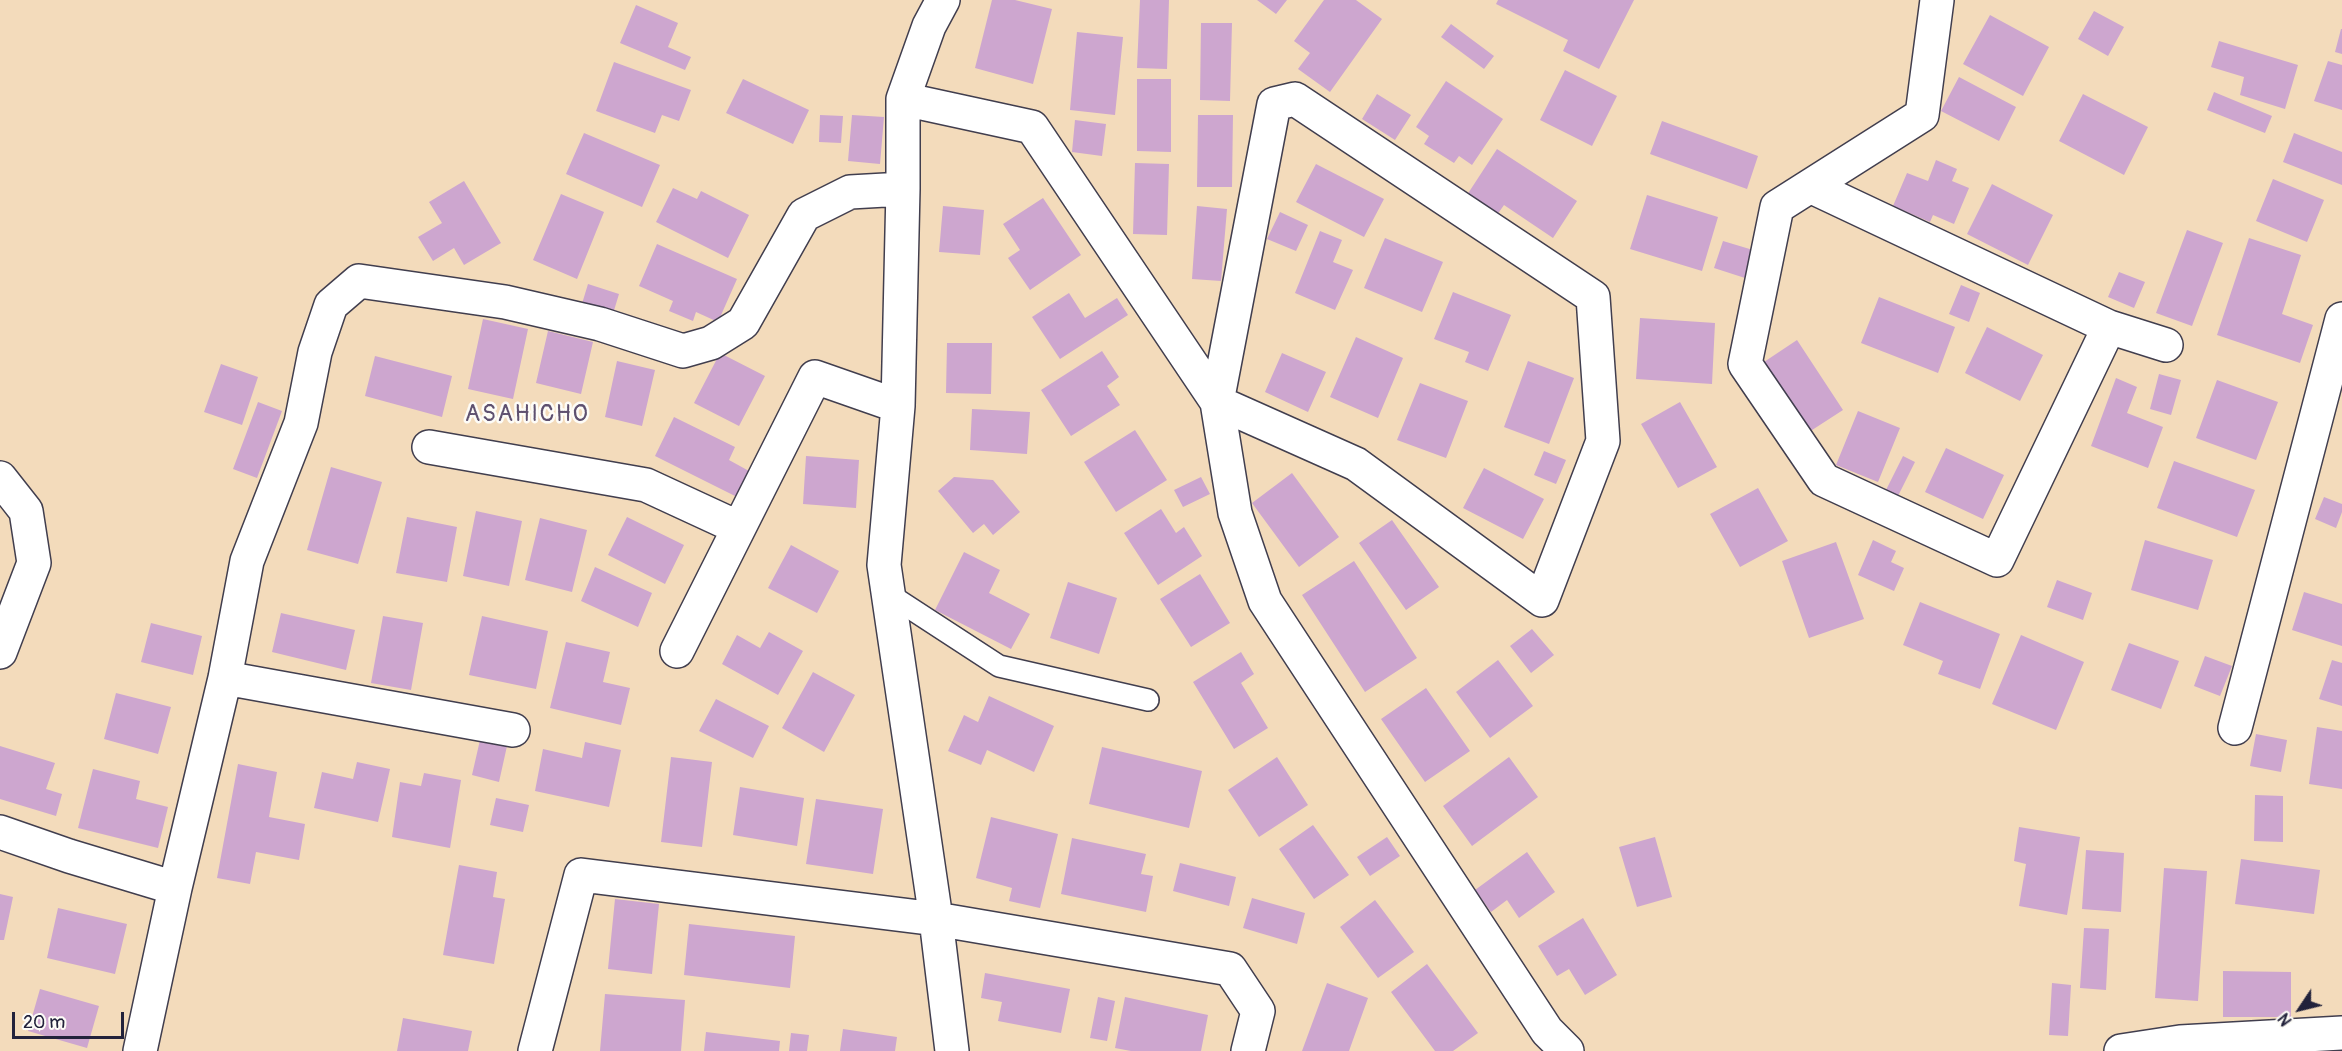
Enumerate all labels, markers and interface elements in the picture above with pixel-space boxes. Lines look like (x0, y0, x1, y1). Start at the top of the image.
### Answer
district label: ASAHICHO (465, 401, 589, 429)
north arrow (2270, 979, 2330, 1039)
scale bar (15, 1000, 128, 1038)
text: N (2274, 1009, 2297, 1030)
text: 20 m (23, 1011, 65, 1034)

